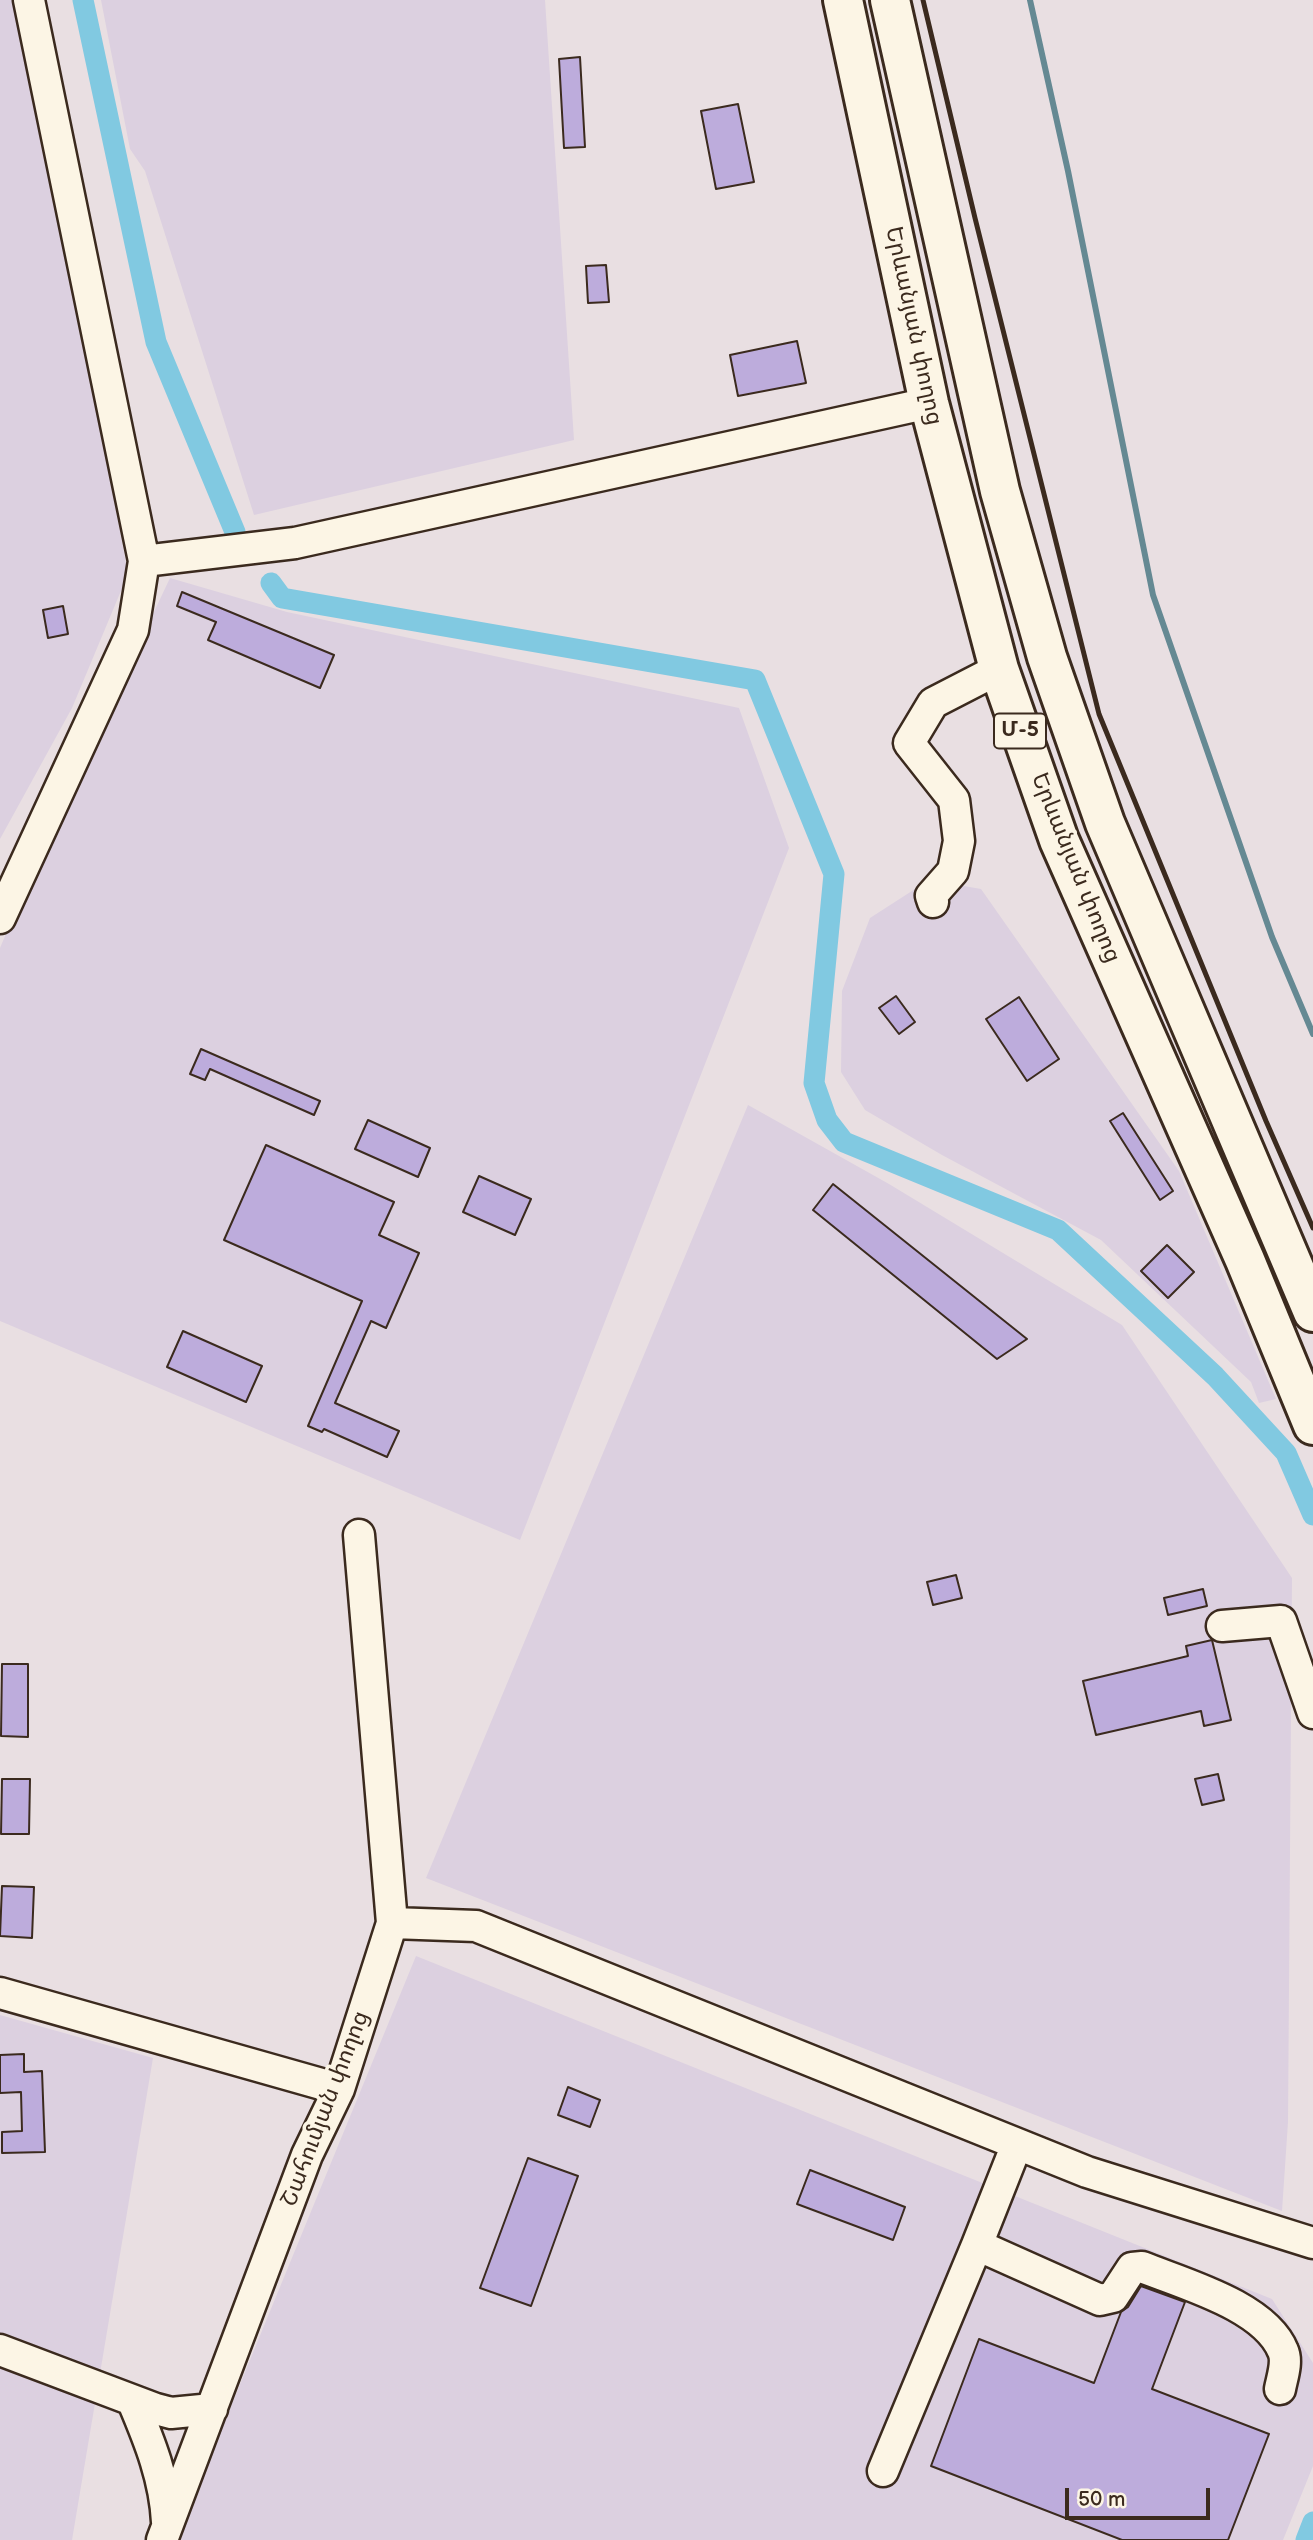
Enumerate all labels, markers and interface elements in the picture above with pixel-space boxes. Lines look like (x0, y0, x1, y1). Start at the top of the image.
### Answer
street label: Երևանյան փողոց (878, 224, 948, 428)
road number: Մ-5 (994, 714, 1046, 748)
street label: Երևանյան փողոց (1024, 769, 1126, 967)
street label: Շահումյան փողոց (276, 2007, 376, 2211)
scale bar (1068, 2474, 1213, 2518)
text: 50 m (1078, 2487, 1125, 2512)

